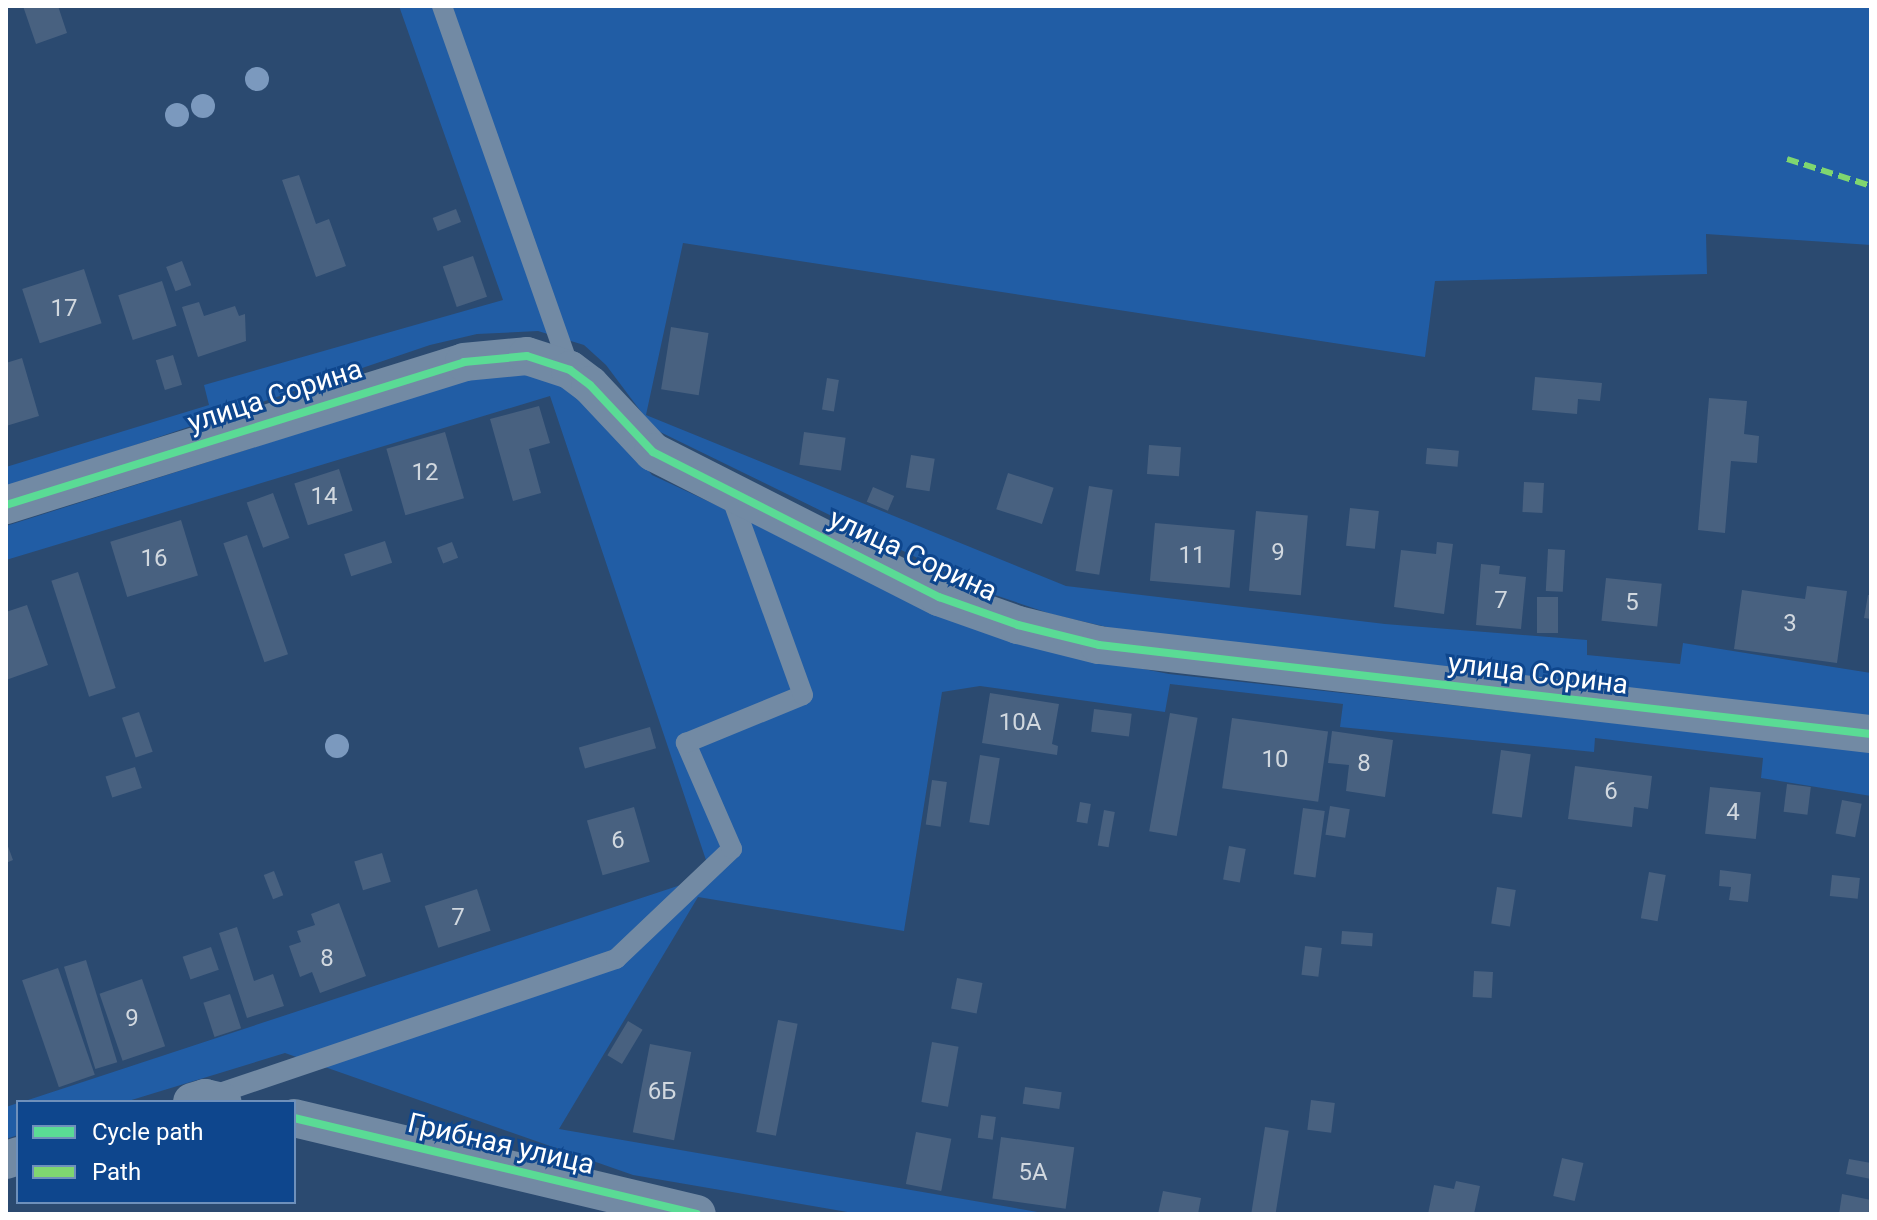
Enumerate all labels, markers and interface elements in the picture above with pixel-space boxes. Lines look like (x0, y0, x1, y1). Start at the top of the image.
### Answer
house number: 17 (51, 295, 77, 323)
street label: улица Сорина (184, 352, 366, 440)
house number: 12 (412, 459, 438, 487)
house number: 14 (311, 483, 337, 511)
street label: улица Сорина (824, 501, 1002, 609)
house number: 9 (1271, 539, 1285, 567)
house number: 11 (1179, 542, 1205, 570)
house number: 16 (141, 545, 167, 573)
house number: 7 (1494, 587, 1508, 615)
house number: 5 (1625, 589, 1639, 617)
house number: 3 (1783, 610, 1797, 638)
street label: улица Сорина (1446, 646, 1630, 702)
house number: 10А (999, 709, 1041, 737)
house number: 10 (1262, 746, 1288, 774)
house number: 8 (1357, 750, 1371, 778)
house number: 6 (1604, 778, 1618, 806)
house number: 4 (1726, 799, 1740, 827)
house number: 6 (611, 827, 625, 855)
house number: 7 (451, 904, 465, 932)
house number: 8 (320, 945, 334, 973)
house number: 9 (125, 1005, 139, 1033)
house number: 6Б (648, 1078, 676, 1106)
legend (16, 1100, 296, 1204)
street label: Грибная улица (404, 1106, 598, 1182)
text: Cycle path (92, 1118, 204, 1146)
text: Path (92, 1158, 141, 1186)
house number: 5А (1018, 1159, 1048, 1187)

